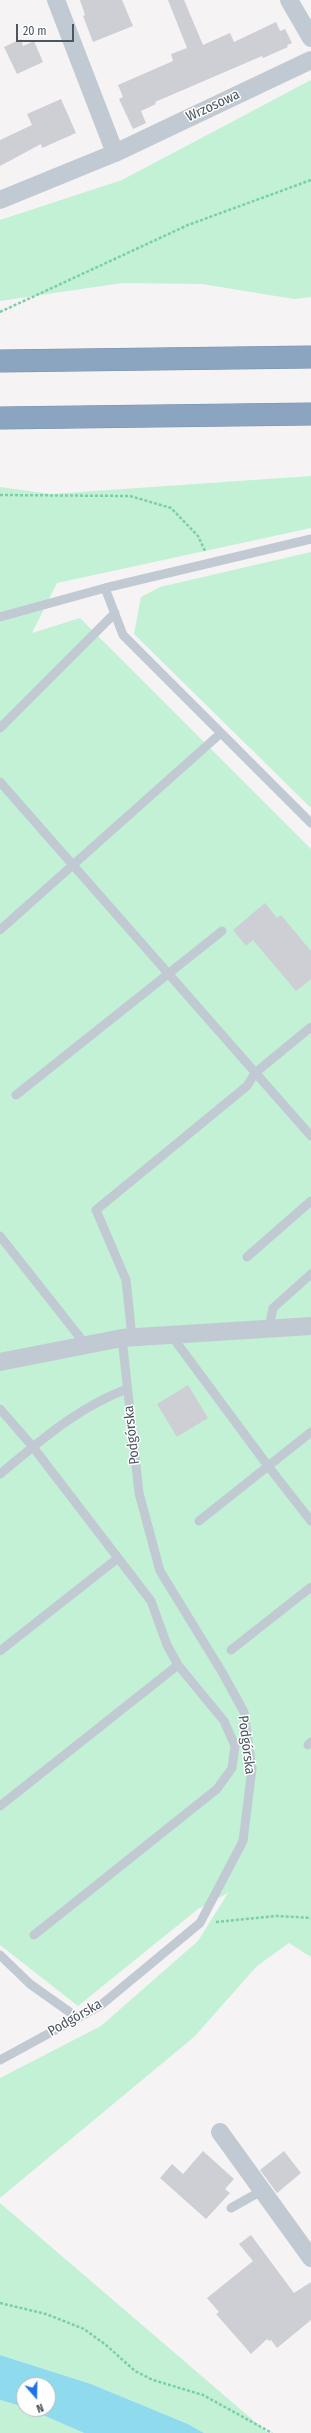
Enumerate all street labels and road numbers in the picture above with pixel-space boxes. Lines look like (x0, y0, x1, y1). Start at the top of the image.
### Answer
street label: Wrzosowa (184, 86, 242, 126)
street label: Podgórska (121, 1405, 143, 1465)
street label: Podgórska (234, 1715, 258, 1775)
street label: Podgórska (45, 1996, 105, 2040)

